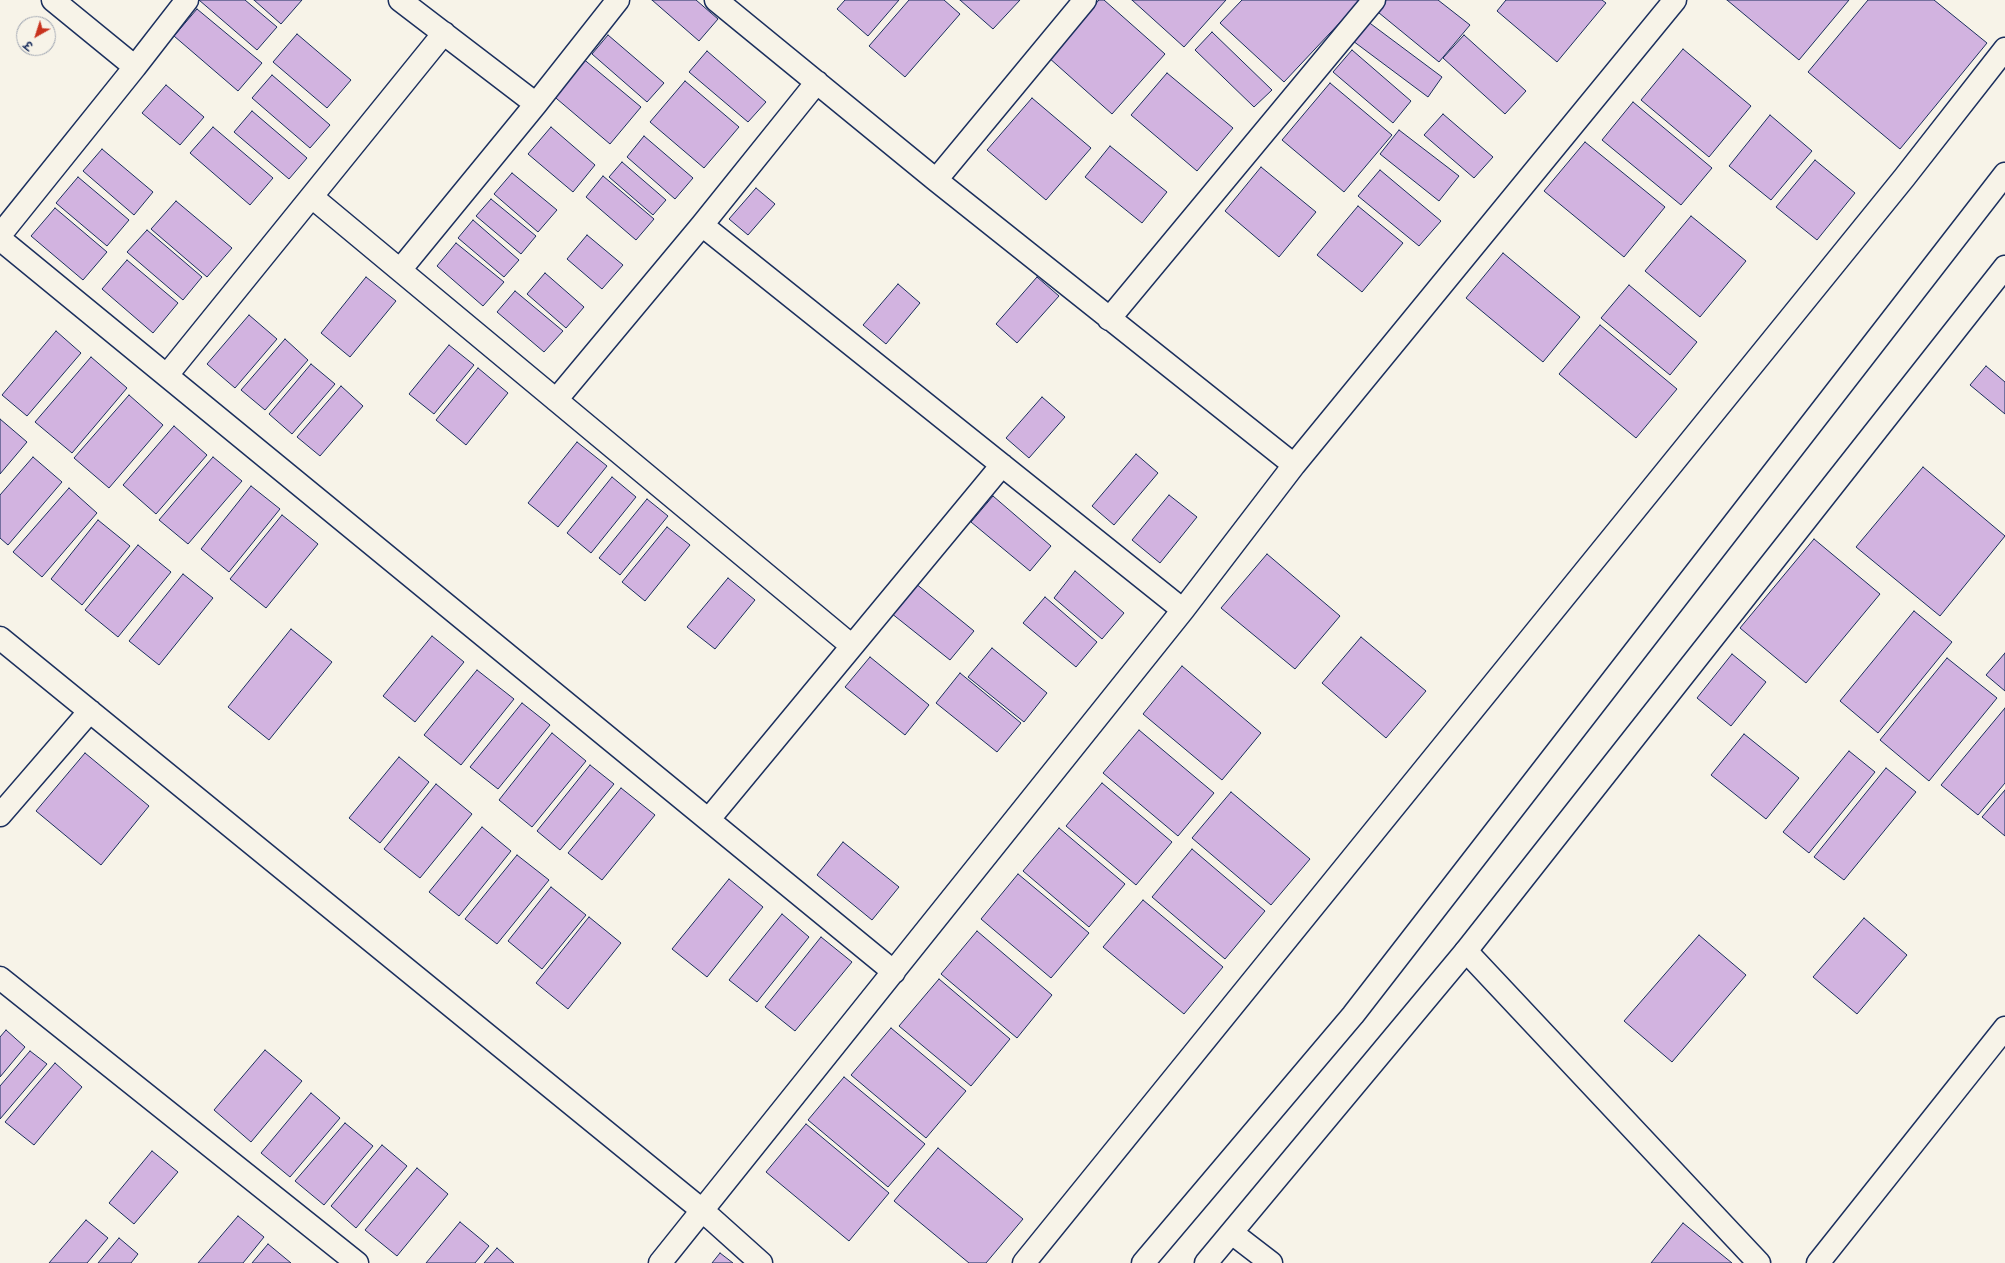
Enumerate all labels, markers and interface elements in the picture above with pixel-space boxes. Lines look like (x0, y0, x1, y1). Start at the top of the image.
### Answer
north arrow (16, 16, 56, 56)
text: उ (21, 37, 36, 53)

